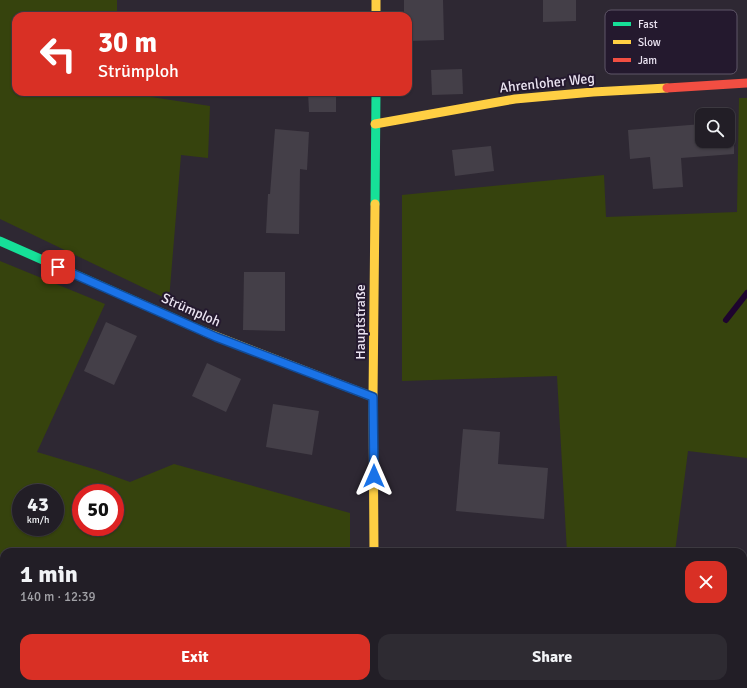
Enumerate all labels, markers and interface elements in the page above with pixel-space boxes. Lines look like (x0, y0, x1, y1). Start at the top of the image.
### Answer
legend (605, 10, 737, 74)
text: Fast (638, 18, 658, 31)
text: 30 m (98, 26, 157, 60)
icon: left (32, 28, 84, 80)
text: Slow (638, 36, 661, 49)
text: Jam (638, 54, 657, 67)
text: Strümploh (98, 60, 179, 82)
street label: Ahrenloher Weg (499, 70, 595, 96)
map controls (695, 108, 735, 148)
button: search (695, 108, 735, 148)
pin (41, 250, 75, 284)
icon: arrive (47, 256, 69, 278)
street label: Hauptstraße (352, 284, 369, 360)
street label: Strümploh (159, 289, 223, 331)
position arrow (353, 455, 395, 497)
speed limit sign: 50 (72, 484, 124, 536)
text: 43 (27, 492, 49, 517)
text: km/h (27, 514, 49, 526)
text: 1 min (20, 559, 78, 589)
button: close (685, 561, 727, 603)
text: 140 m · 12:39 (20, 589, 96, 605)
button: Exit (20, 634, 370, 680)
button: Share (378, 634, 727, 680)

